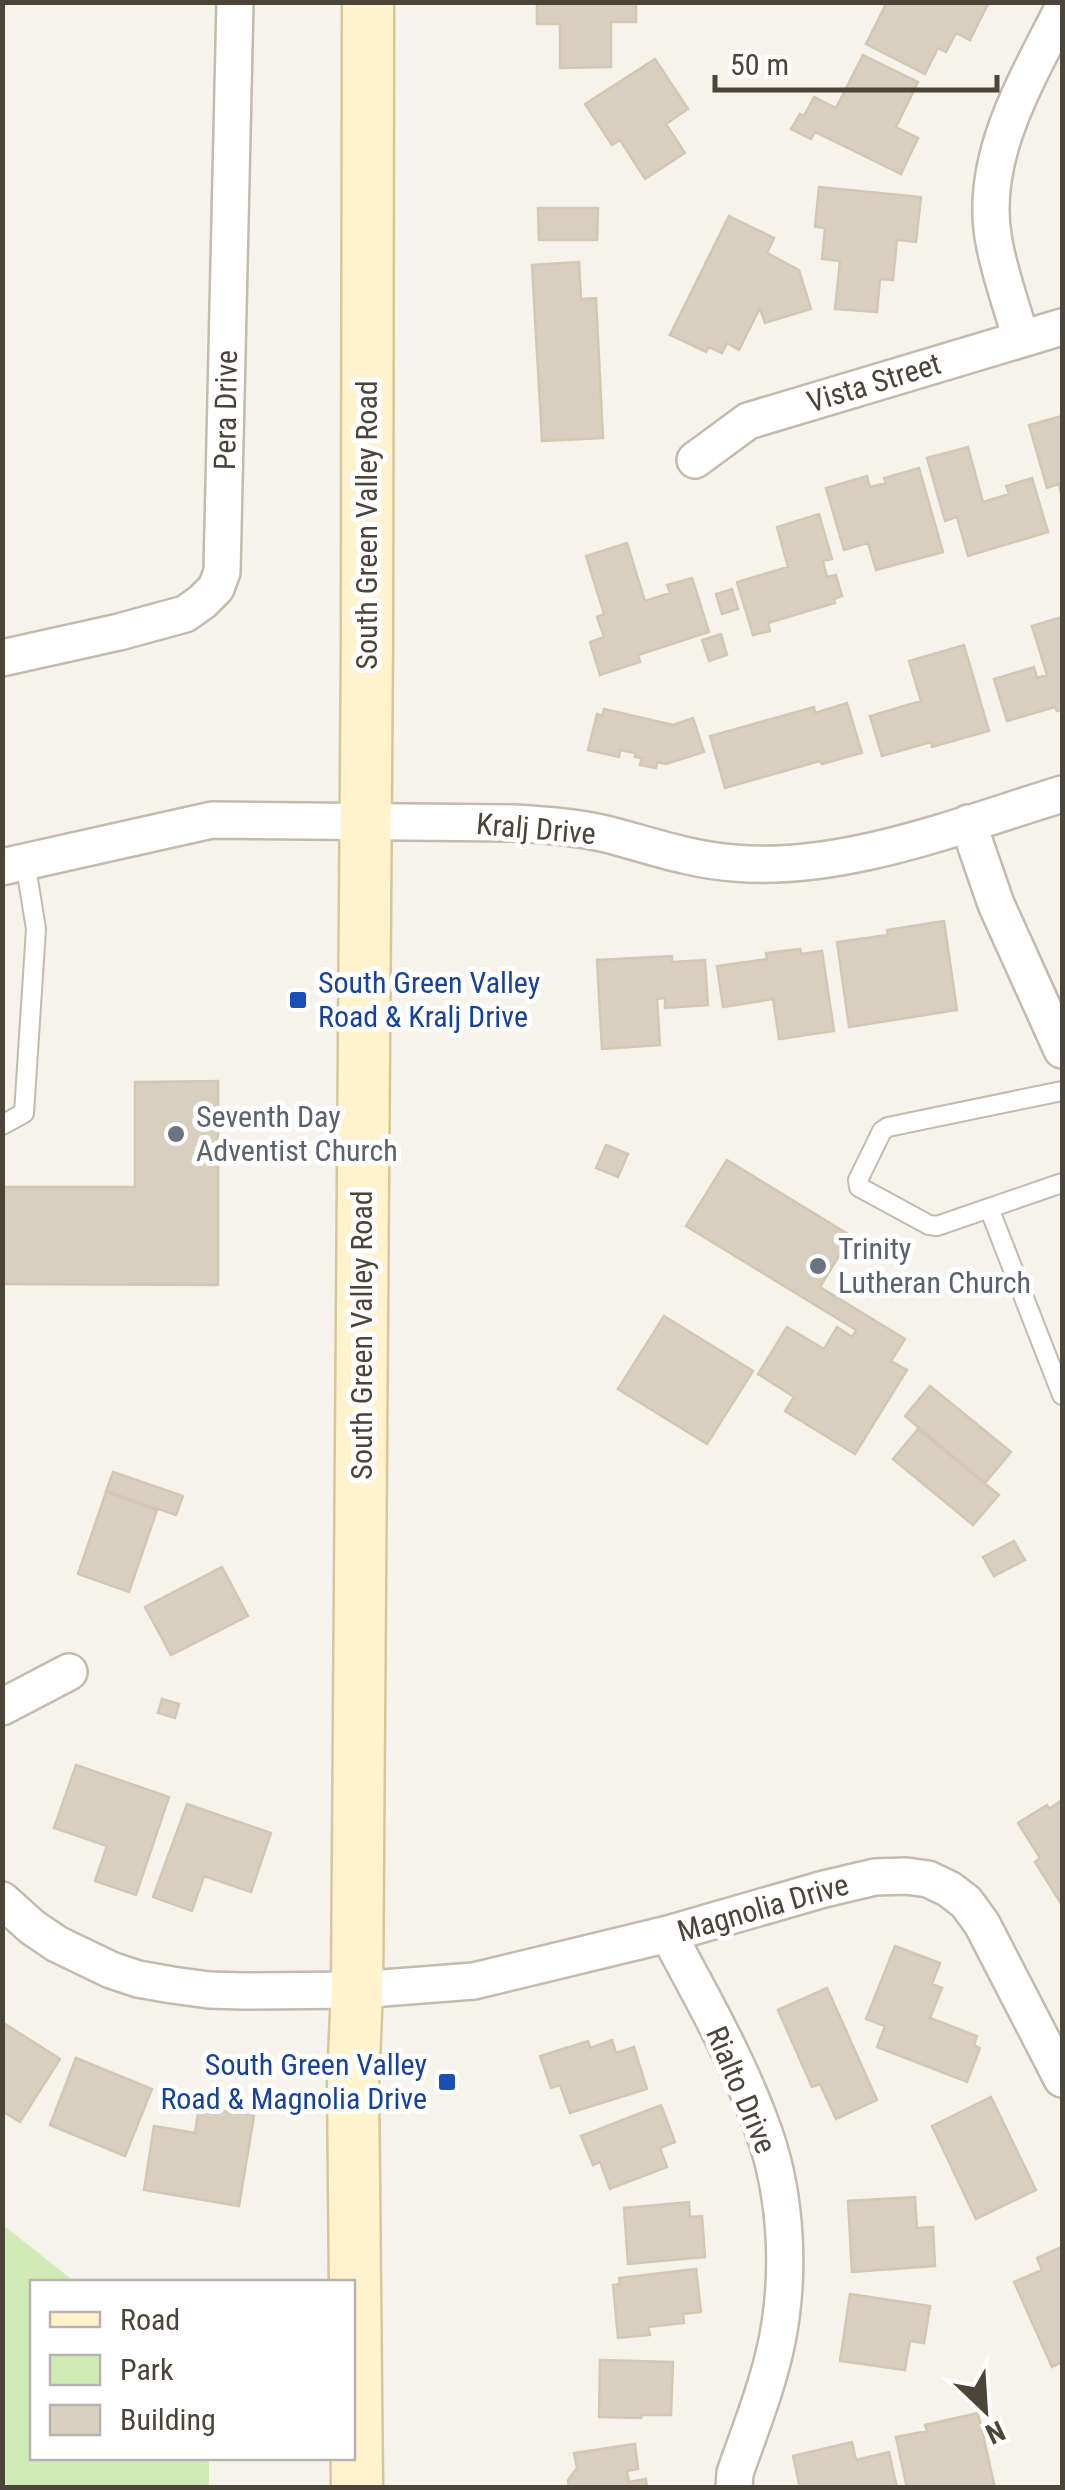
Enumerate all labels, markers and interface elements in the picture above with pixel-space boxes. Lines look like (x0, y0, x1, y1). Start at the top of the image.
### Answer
scale bar (715, 30, 998, 92)
text: 50 m (730, 47, 789, 82)
street label: Vista Street (803, 346, 945, 419)
street label: Pera Drive (207, 350, 244, 470)
street label: South Green Valley Road (349, 380, 384, 670)
street label: Kralj Drive (475, 806, 597, 851)
place label: South Green Valley Road & Kralj Drive (318, 965, 540, 1034)
marker: South Green Valley Road & Kralj Drive (287, 989, 309, 1011)
place label: Seventh Day Adventist Church (196, 1099, 398, 1168)
marker: Seventh Day Adventist Church (165, 1123, 187, 1145)
street label: South Green Valley Road (344, 1190, 379, 1480)
place label: Trinity Lutheran Church (838, 1231, 1031, 1300)
marker: Trinity Lutheran Church (807, 1255, 829, 1277)
street label: Magnolia Drive (673, 1866, 852, 1949)
street label: Rialto Drive (699, 2021, 784, 2159)
place label: South Green Valley Road & Magnolia Drive (160, 2047, 427, 2116)
marker: South Green Valley Road & Magnolia Drive (436, 2071, 458, 2093)
legend (30, 2280, 355, 2460)
text: Road (120, 2302, 180, 2337)
text: Park (120, 2352, 174, 2387)
north arrow (935, 2360, 1035, 2460)
text: Building (120, 2402, 216, 2437)
text: N (981, 2414, 1010, 2451)

